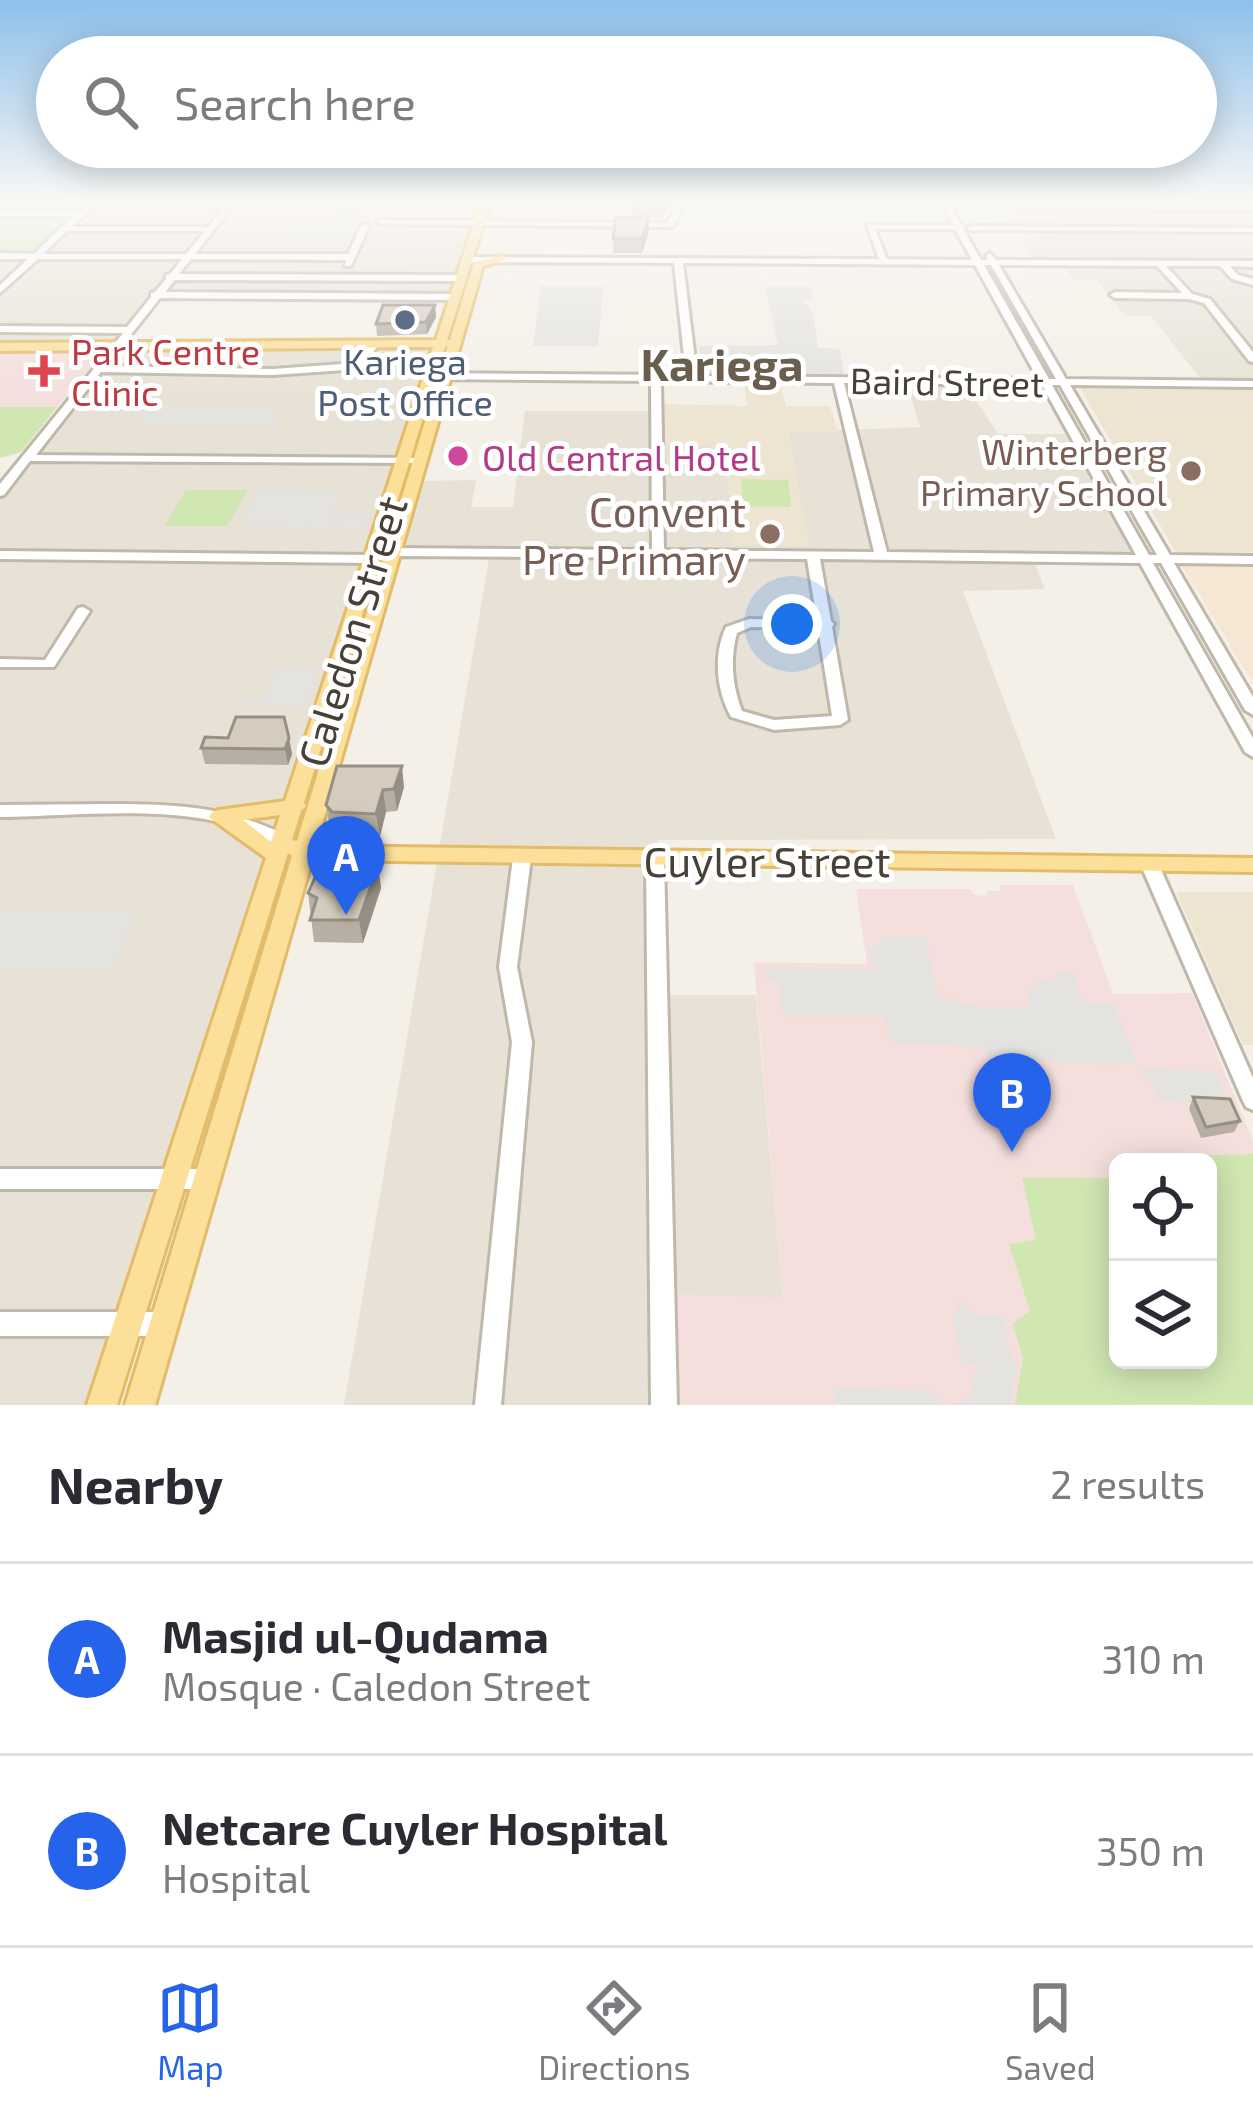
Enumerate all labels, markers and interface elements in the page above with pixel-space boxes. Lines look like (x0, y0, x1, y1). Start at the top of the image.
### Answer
search box (36, 36, 1217, 168)
icon: search (78, 69, 144, 135)
text: Search here (174, 75, 416, 129)
marker: Kariega Post Office (392, 307, 418, 333)
place label: Park Centre Clinic (71, 329, 260, 413)
district label: Kariega (641, 336, 803, 390)
place label: Kariega Post Office (317, 339, 493, 423)
marker: Park Centre Clinic (28, 355, 60, 387)
street label: Baird Street (850, 358, 1044, 404)
place label: Winterberg Primary School (920, 429, 1167, 513)
place label: Old Central Hotel (482, 435, 760, 478)
marker: Old Central Hotel (445, 443, 471, 469)
marker: Winterberg Primary School (1178, 458, 1204, 484)
place label: Convent Pre Primary (522, 485, 746, 583)
street label: Caledon Street (286, 490, 416, 772)
marker: Convent Pre Primary (757, 521, 783, 547)
your location (762, 594, 822, 654)
pin: A (307, 816, 385, 915)
street label: Cuyler Street (643, 835, 891, 885)
pin: B (973, 1053, 1051, 1152)
map controls (1109, 1153, 1217, 1369)
button: locate (1109, 1153, 1217, 1261)
button: layers (1109, 1261, 1217, 1369)
text: Nearby (48, 1453, 223, 1514)
text: 2 results (1050, 1460, 1205, 1507)
text: Masjid ul-Qudama (162, 1608, 549, 1662)
text: A (74, 1635, 100, 1682)
text: 310 m (1101, 1635, 1205, 1682)
text: Mosque · Caledon Street (162, 1662, 591, 1709)
text: Netcare Cuyler Hospital (162, 1800, 667, 1854)
text: B (75, 1827, 99, 1874)
text: 350 m (1096, 1827, 1205, 1874)
text: Hospital (162, 1854, 310, 1901)
tab: Map (157, 1975, 224, 2087)
tab: Directions (538, 1975, 690, 2087)
tab: Saved (1005, 1975, 1096, 2087)

